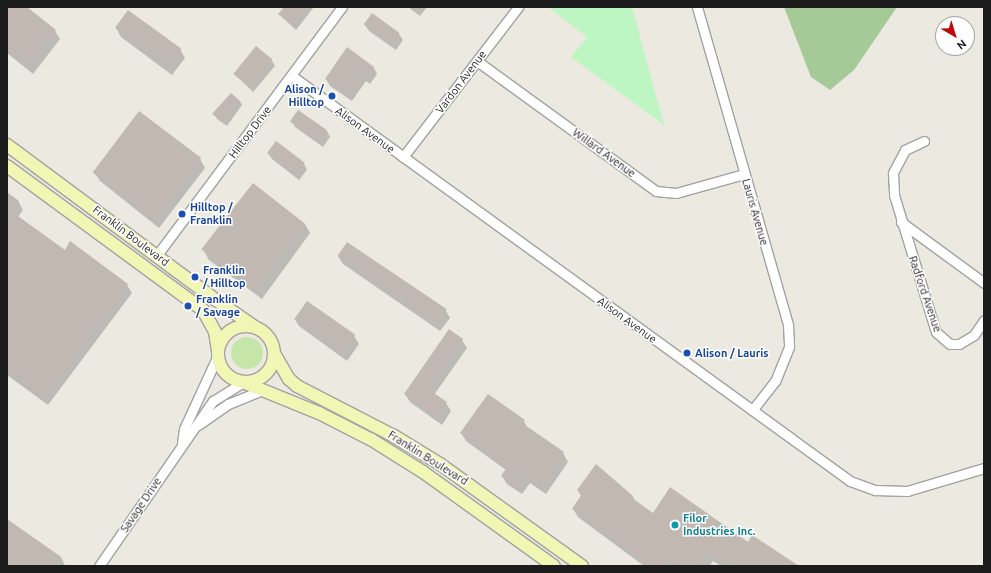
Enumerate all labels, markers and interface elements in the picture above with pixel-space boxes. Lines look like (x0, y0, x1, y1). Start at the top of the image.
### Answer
north arrow (935, 16, 975, 56)
text: N (955, 37, 969, 52)
street label: Vardon Avenue (433, 48, 489, 116)
place label: Alison / Hilltop (284, 83, 324, 109)
marker: Alison / Hilltop (327, 91, 337, 101)
street label: Hilltop Drive (226, 103, 274, 161)
street label: Alison Avenue (333, 104, 397, 156)
street label: Willard Avenue (570, 126, 638, 180)
street label: Lauris Avenue (739, 177, 771, 247)
place label: Hilltop / Franklin (190, 201, 233, 227)
street label: Franklin Boulevard (90, 203, 172, 269)
marker: Hilltop / Franklin (177, 209, 187, 219)
street label: Radford Avenue (906, 254, 944, 334)
place label: Franklin / Hilltop (203, 264, 246, 290)
marker: Franklin / Hilltop (190, 272, 200, 282)
place label: Franklin / Savage (196, 293, 240, 319)
street label: Alison Avenue (595, 294, 659, 346)
marker: Franklin / Savage (183, 301, 193, 311)
place label: Alison / Lauris (695, 346, 769, 360)
marker: Alison / Lauris (682, 348, 692, 358)
street label: Franklin Boulevard (386, 428, 470, 488)
street label: Savage Drive (118, 475, 164, 535)
place label: Filor Industries Inc. (683, 512, 755, 538)
marker: Filor Industries Inc. (670, 520, 680, 530)

